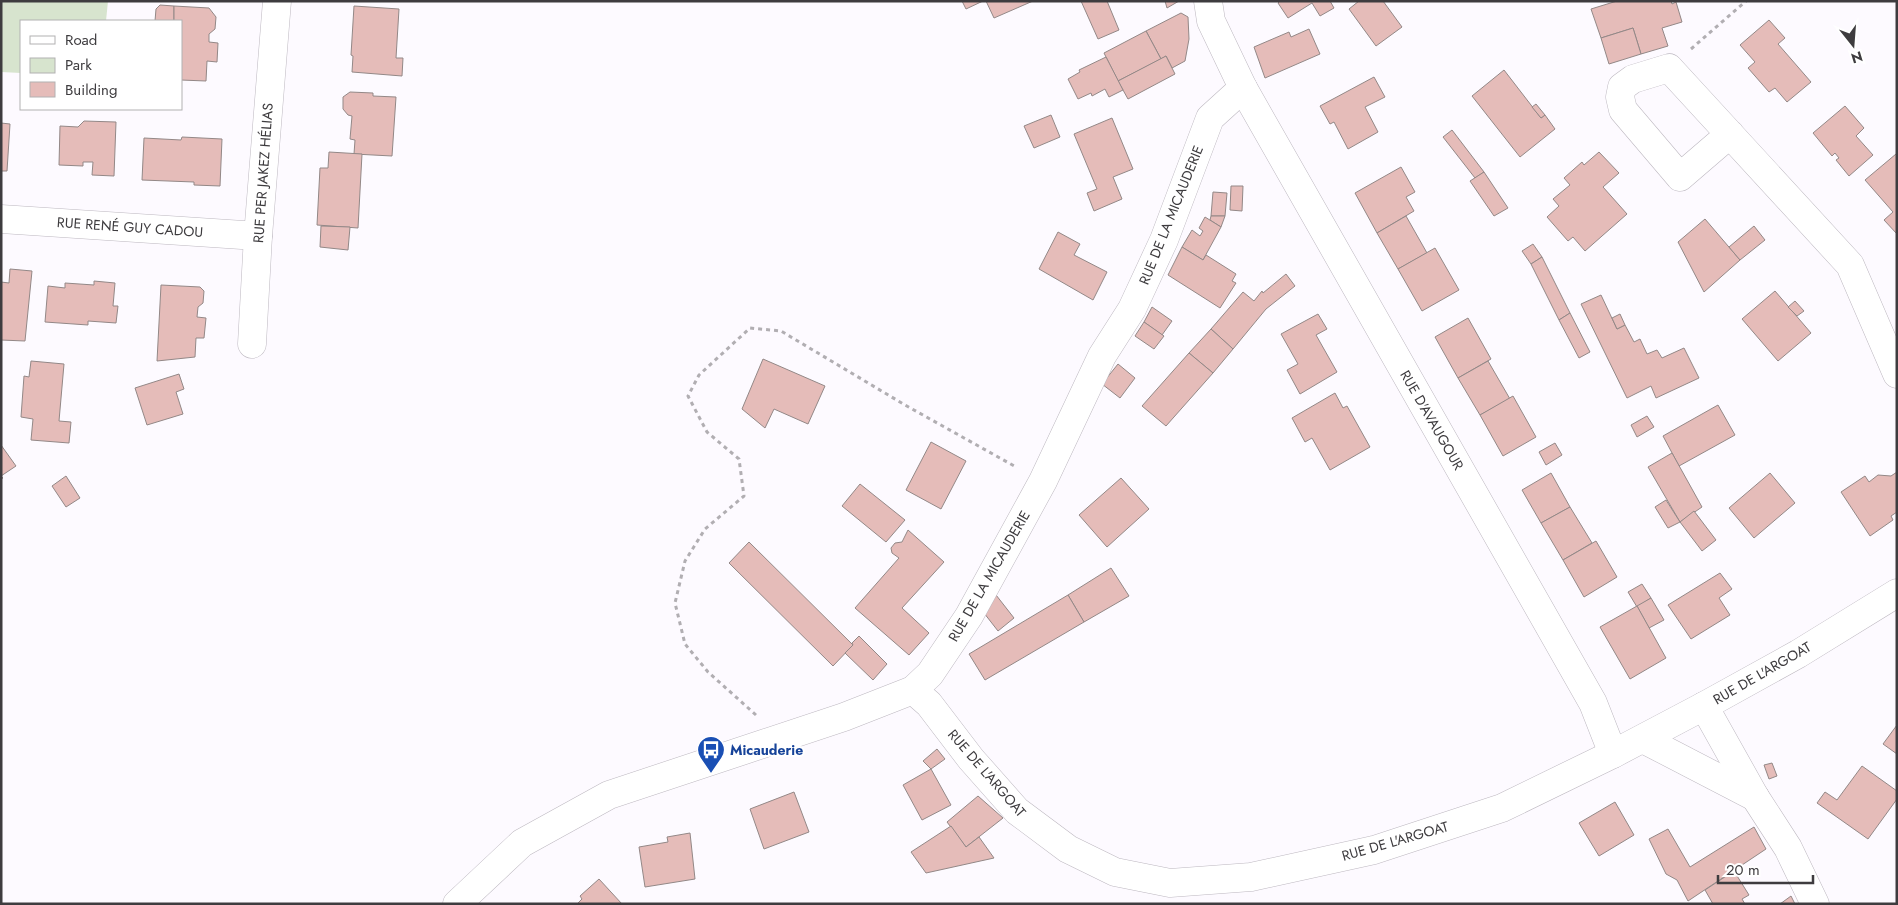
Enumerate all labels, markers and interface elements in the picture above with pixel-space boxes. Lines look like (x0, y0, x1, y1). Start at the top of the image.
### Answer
legend (20, 20, 182, 110)
north arrow (1828, 20, 1878, 70)
text: Road (65, 29, 97, 51)
text: N (1849, 46, 1865, 69)
text: Park (65, 54, 92, 76)
text: Building (65, 79, 117, 101)
street label: RUE PER JAKEZ HÉLIAS (248, 102, 278, 244)
street label: RUE DE LA MICAUDERIE (1134, 142, 1208, 288)
street label: RUE RENÉ GUY CADOU (56, 212, 204, 242)
street label: RUE D'AVAUGOUR (1395, 366, 1469, 474)
street label: RUE DE LA MICAUDERIE (943, 507, 1035, 645)
street label: RUE DE L'ARGOAT (1709, 637, 1815, 709)
street label: RUE DE L'ARGOAT (943, 725, 1031, 822)
bus stop icon: Micauderie (696, 735, 726, 774)
place label: Micauderie (730, 740, 803, 760)
street label: RUE DE L'ARGOAT (1339, 816, 1451, 866)
scale bar (1718, 852, 1813, 884)
text: 20 m (1726, 859, 1760, 881)

